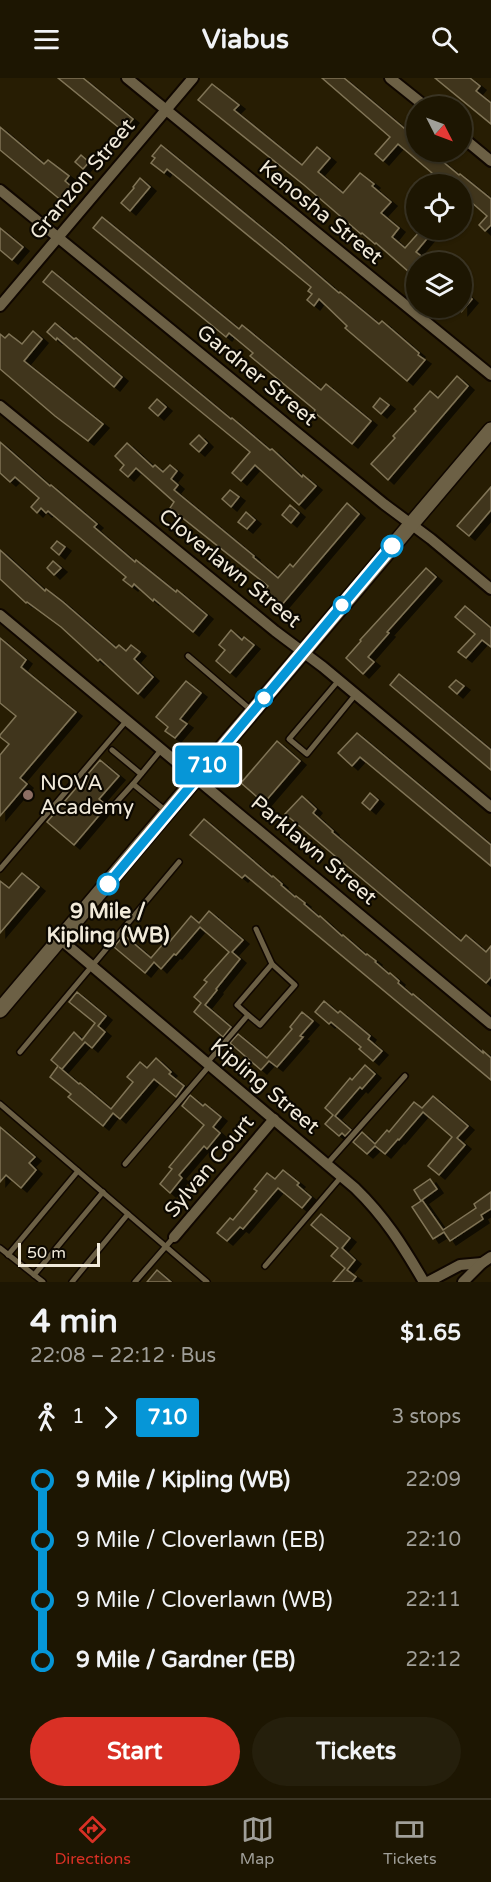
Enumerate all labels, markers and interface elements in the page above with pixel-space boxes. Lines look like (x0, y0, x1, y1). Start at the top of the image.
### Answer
icon: menu (30, 23, 63, 56)
text: Viabus (202, 23, 289, 56)
icon: search (428, 23, 461, 56)
north arrow (406, 96, 472, 162)
map controls (406, 96, 472, 318)
street label: Granzon Street (25, 114, 140, 245)
street label: Kenosha Street (254, 155, 387, 270)
button: locate (406, 174, 472, 240)
button: layers (406, 252, 472, 318)
street label: Gardner Street (192, 319, 322, 431)
street label: Cloverlawn Street (154, 504, 306, 633)
unlabelled marker (381, 535, 403, 557)
unlabelled marker (333, 596, 351, 614)
unlabelled marker (255, 689, 273, 707)
line badge: 710 (172, 746, 242, 784)
text: 710 (187, 753, 227, 778)
place label: NOVA Academy (40, 771, 134, 820)
marker: NOVA Academy (21, 788, 35, 802)
street label: Parklawn Street (246, 790, 382, 910)
marker: 9 Mile / Kipling (WB) (97, 873, 119, 895)
place label: 9 Mile / Kipling (WB) (46, 899, 170, 948)
street label: Kipling Street (205, 1034, 324, 1139)
street label: Sylvan Court (159, 1110, 259, 1223)
scale bar (18, 1240, 100, 1268)
text: 50 m (27, 1243, 66, 1263)
text: 4 min (30, 1302, 118, 1341)
text: $1.65 (400, 1320, 461, 1346)
text: 22:08 – 22:12 · Bus (30, 1344, 216, 1368)
icon: walk (30, 1401, 63, 1434)
icon: forward (94, 1401, 127, 1434)
text: 1 (72, 1405, 85, 1429)
text: 710 (148, 1405, 187, 1430)
text: 3 stops (392, 1405, 461, 1429)
text: 9 Mile / Kipling (WB) (76, 1467, 290, 1493)
text: 22:09 (406, 1468, 461, 1492)
text: 9 Mile / Cloverlawn (EB) (76, 1527, 325, 1553)
text: 22:10 (406, 1528, 461, 1552)
text: 9 Mile / Cloverlawn (WB) (76, 1587, 333, 1613)
text: 22:11 (406, 1588, 461, 1612)
text: 9 Mile / Gardner (EB) (76, 1647, 295, 1673)
text: 22:12 (406, 1648, 461, 1672)
button: Start (30, 1717, 240, 1786)
button: Tickets (252, 1717, 461, 1786)
tab: Directions (54, 1813, 131, 1869)
tab: Map (240, 1813, 274, 1869)
tab: Tickets (383, 1813, 437, 1869)

